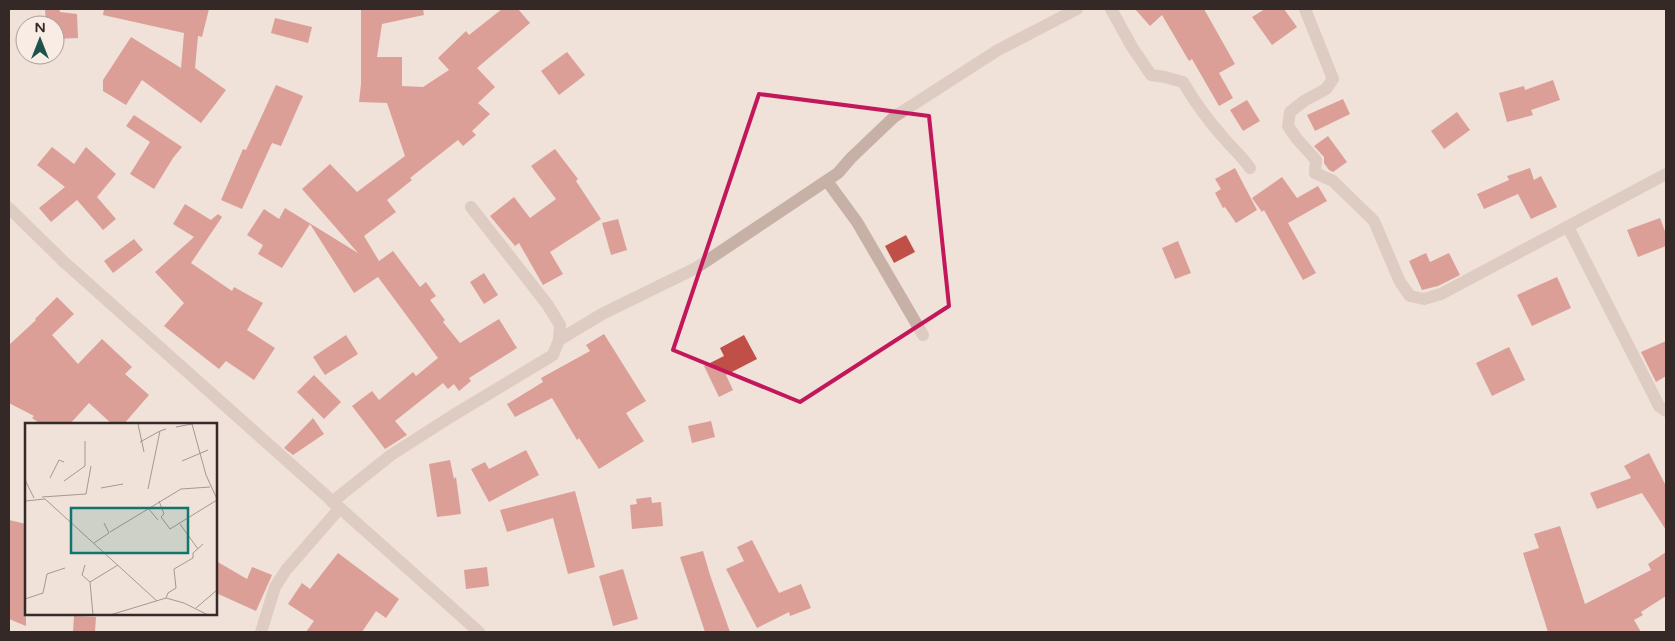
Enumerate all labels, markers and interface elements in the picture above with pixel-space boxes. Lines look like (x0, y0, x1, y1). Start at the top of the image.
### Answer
north arrow (15, 15, 65, 65)
text: N (34, 19, 46, 36)
inset map (25, 423, 218, 616)

